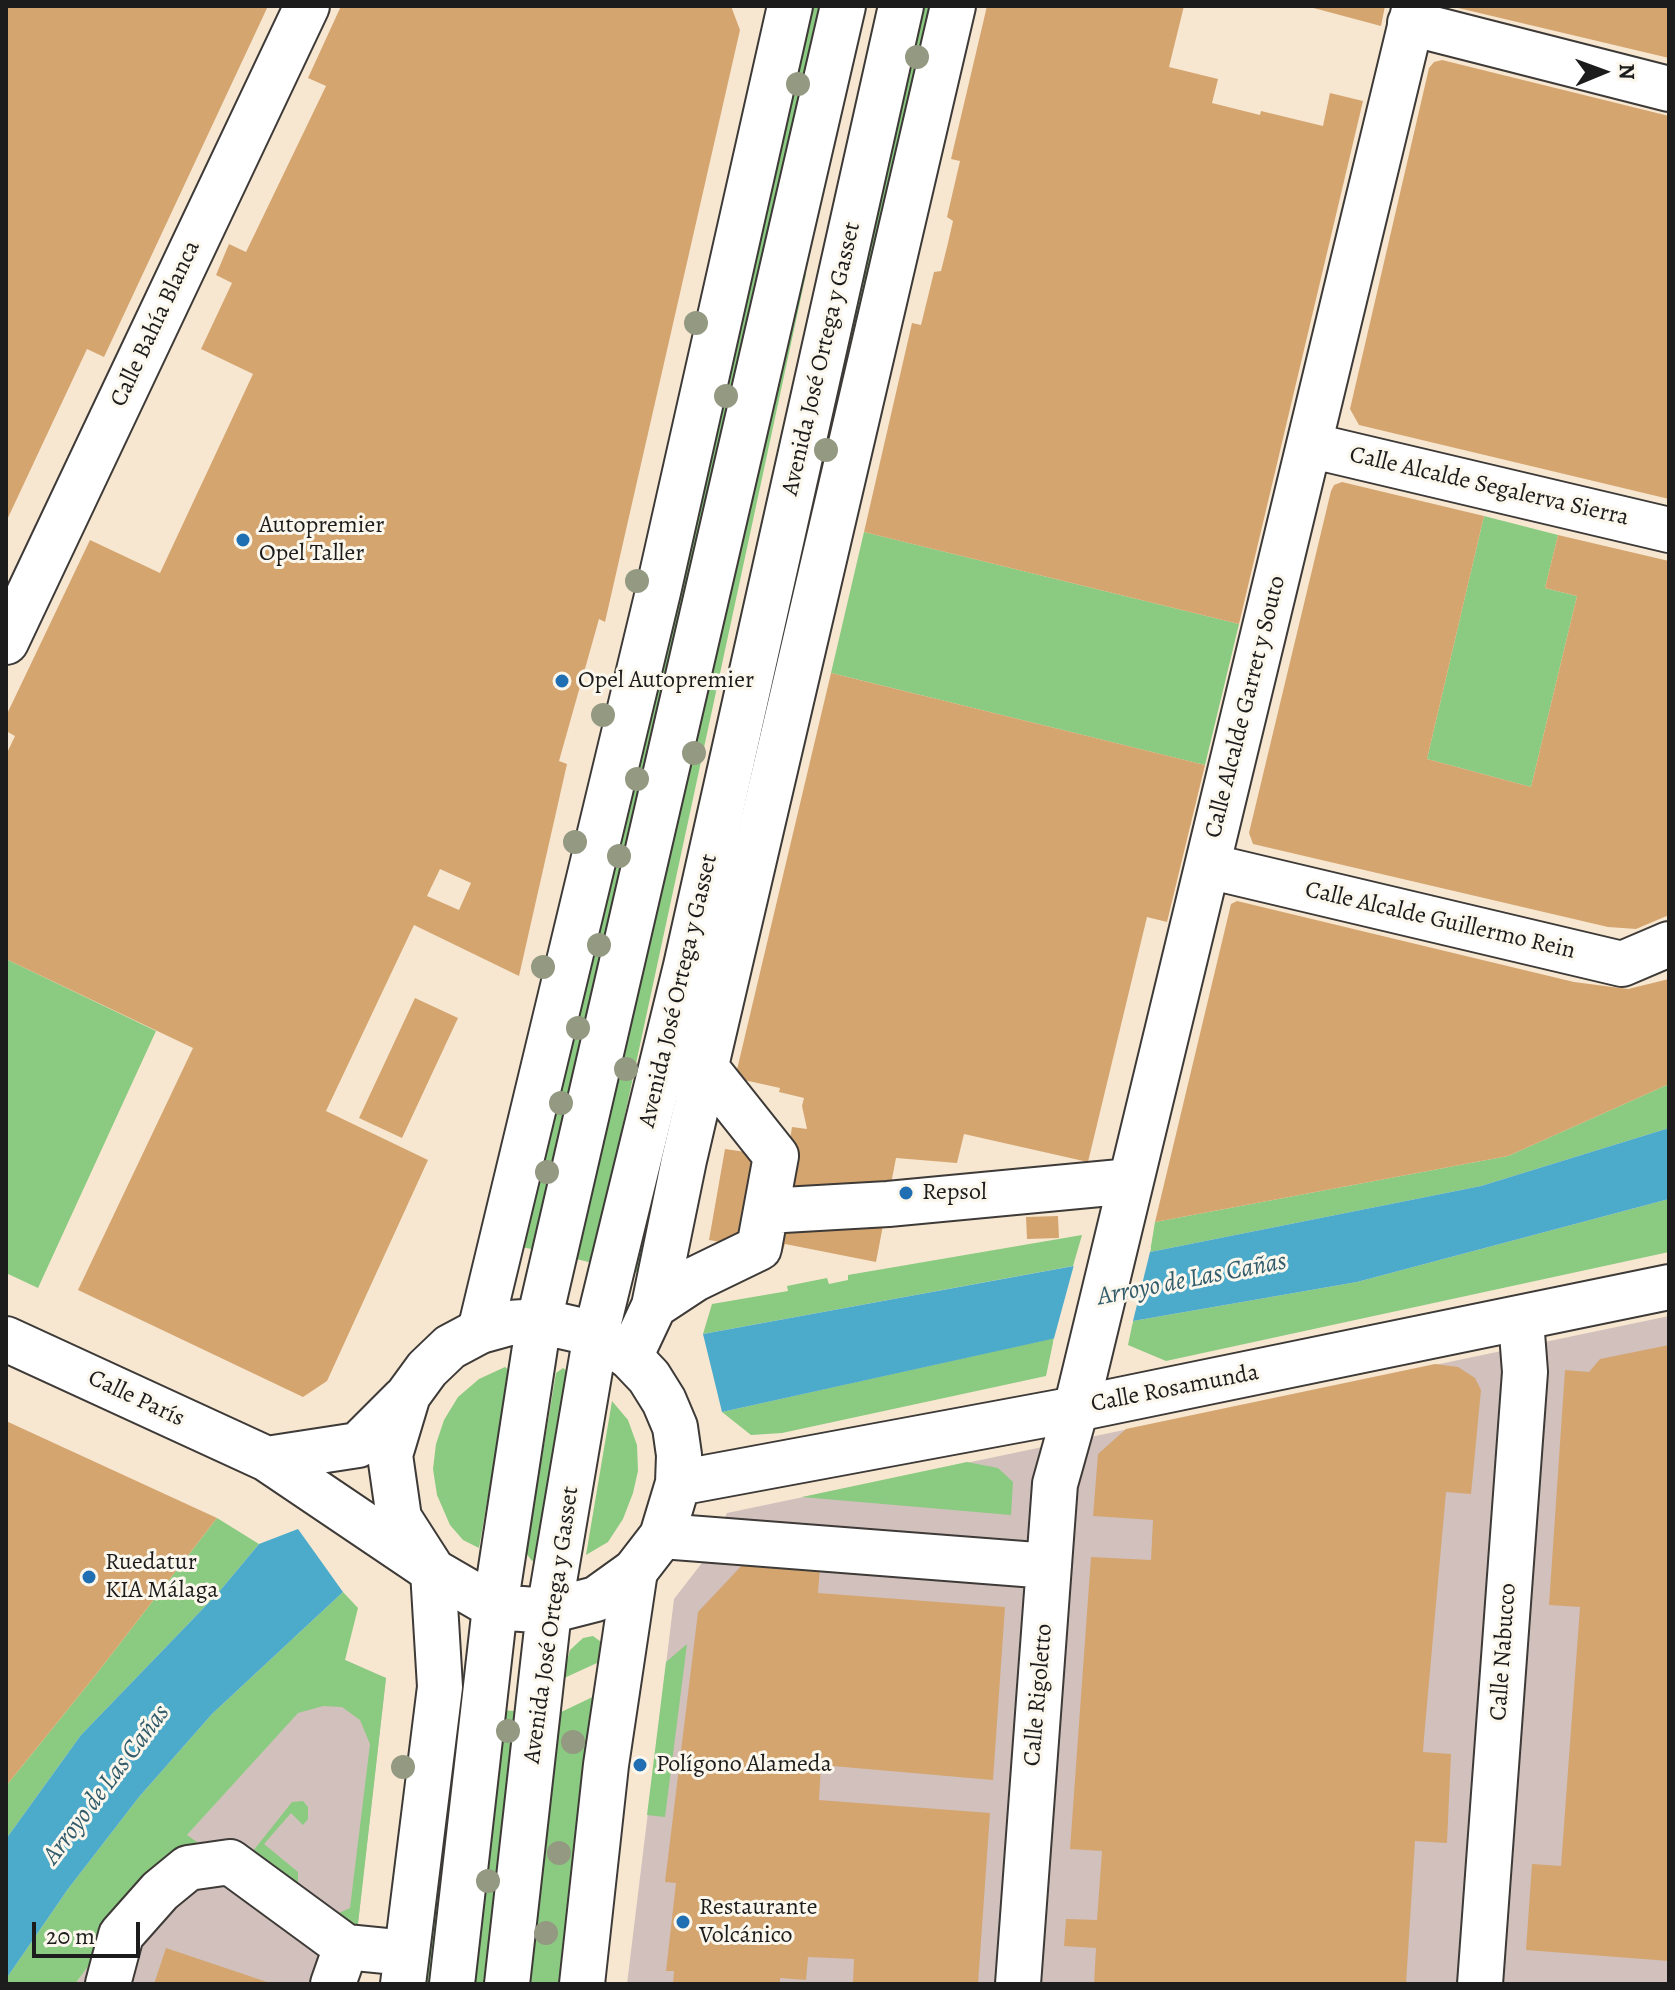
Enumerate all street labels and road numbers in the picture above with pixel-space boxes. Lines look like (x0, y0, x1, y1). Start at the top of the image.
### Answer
street label: Avenida José Ortega y Gasset (777, 220, 867, 498)
street label: Calle Bahía Blanca (105, 236, 207, 412)
street label: Calle Alcalde Segalerva Sierra (1347, 441, 1631, 533)
street label: Calle Alcalde Garret y Souto (1199, 573, 1293, 841)
street label: Avenida José Ortega y Gasset (634, 852, 724, 1130)
street label: Calle Alcalde Guillermo Rein (1302, 876, 1578, 966)
street label: Calle Rosamunda (1089, 1359, 1261, 1419)
street label: Calle París (83, 1364, 189, 1434)
street label: Avenida José Ortega y Gasset (518, 1485, 586, 1765)
street label: Calle Nabucco (1485, 1582, 1523, 1722)
street label: Calle Rigoletto (1018, 1623, 1060, 1767)

